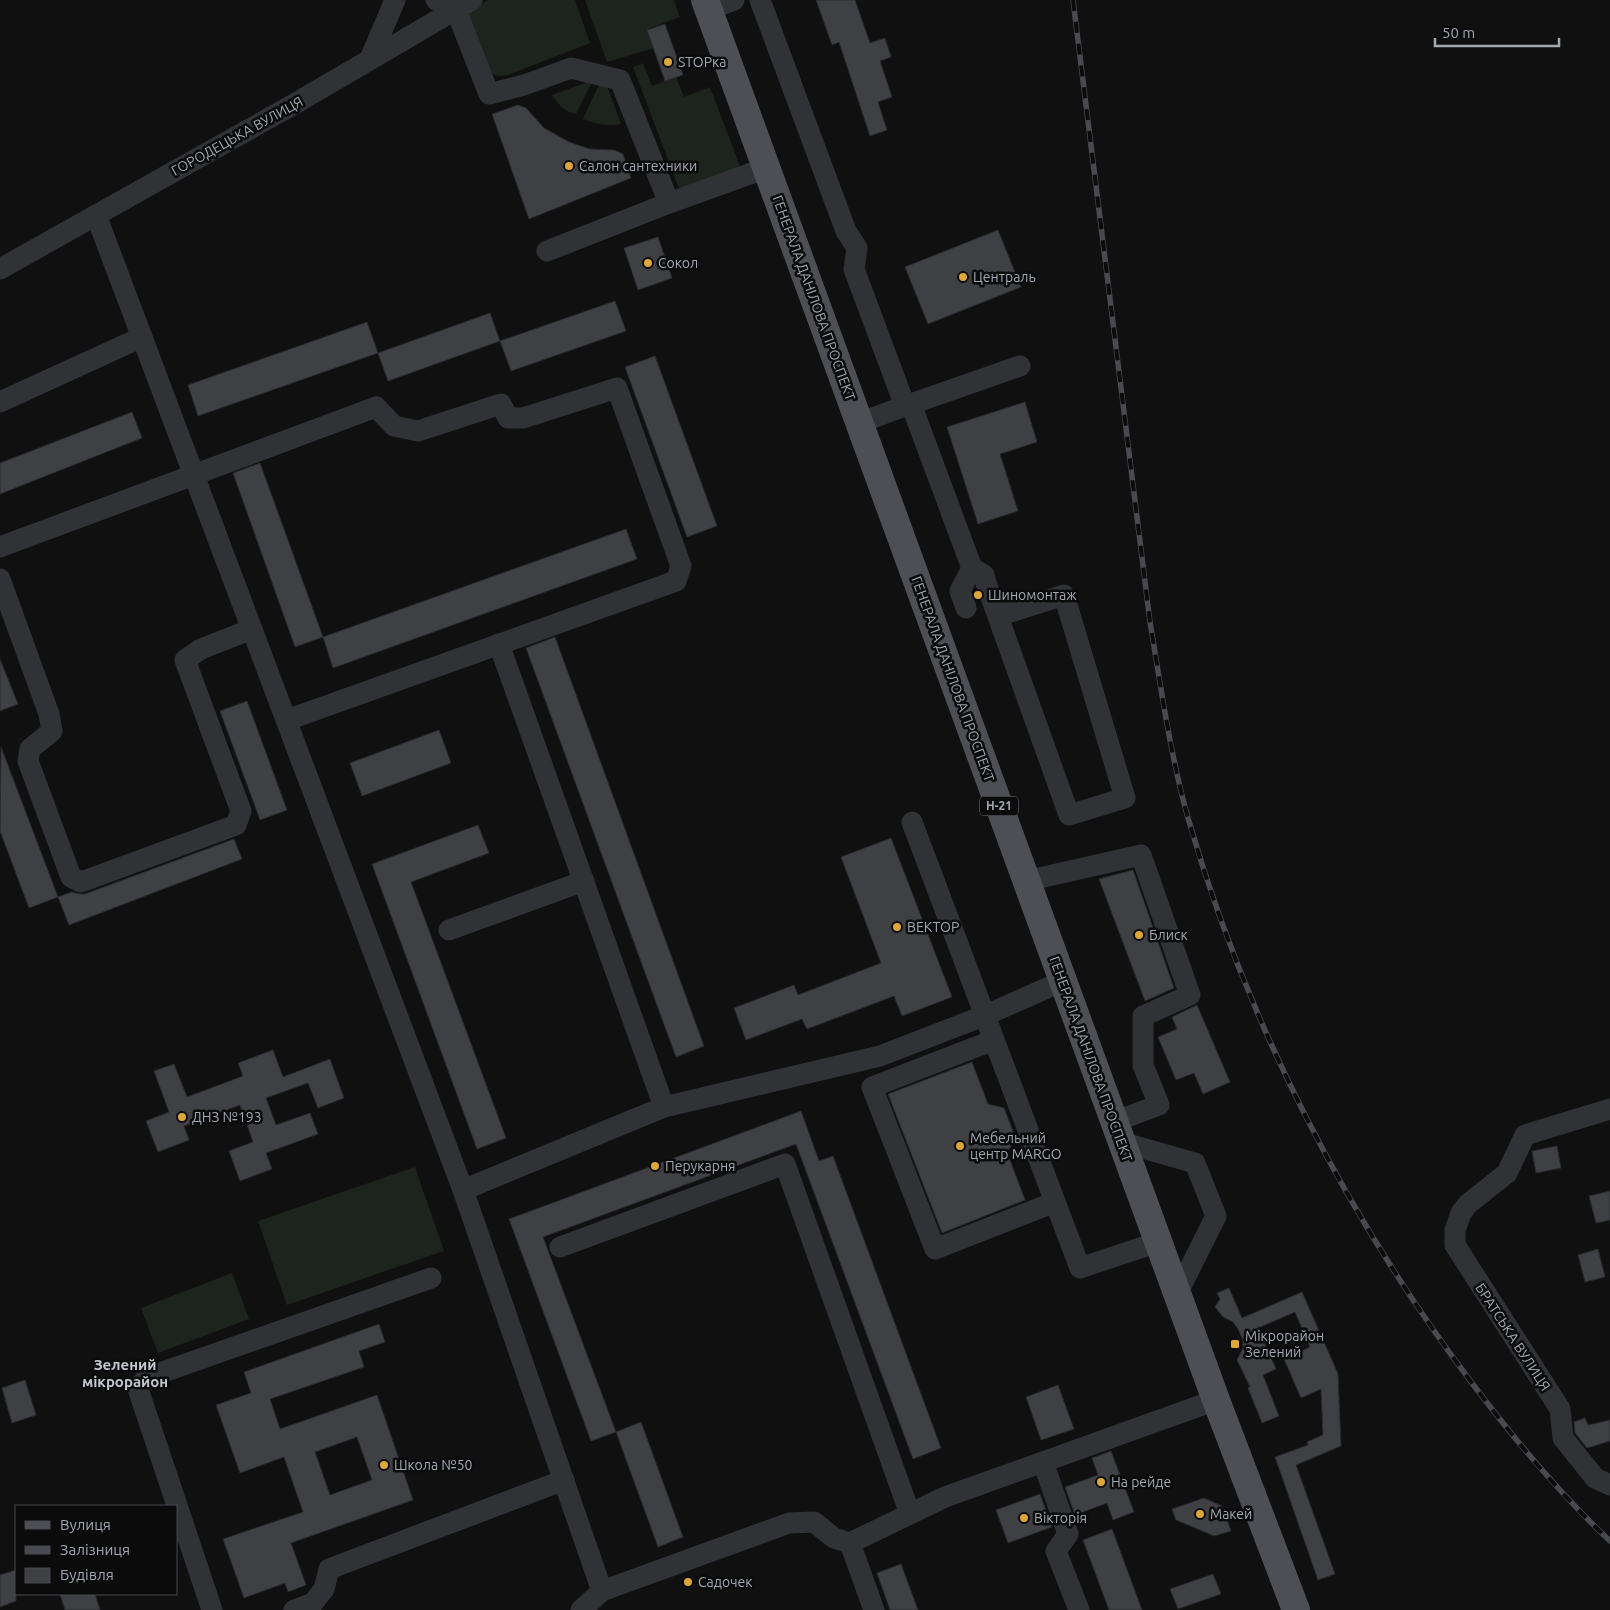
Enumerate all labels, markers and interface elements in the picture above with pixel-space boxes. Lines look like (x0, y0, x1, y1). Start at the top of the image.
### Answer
scale bar (1435, 15, 1559, 47)
text: 50 m (1442, 24, 1475, 41)
place label: STOPка (678, 54, 726, 70)
marker: STOPка (662, 56, 674, 68)
street label: ГОРОДЕЦЬКА ВУЛИЦЯ (168, 93, 306, 179)
place label: Салон сантехники (579, 158, 697, 174)
marker: Салон сантехники (563, 160, 575, 172)
street label: ГЕНЕРАЛА ДАНІЛОВА ПРОСПЕКТ (769, 193, 859, 403)
place label: Сокол (658, 255, 698, 271)
marker: Сокол (642, 257, 654, 269)
place label: Централь (973, 269, 1036, 285)
marker: Централь (957, 271, 969, 283)
street label: ГЕНЕРАЛА ДАНІЛОВА ПРОСПЕКТ (908, 574, 998, 784)
place label: Шиномонтаж (988, 587, 1077, 603)
marker: Шиномонтаж (972, 589, 984, 601)
road number: Н-21 (980, 796, 1018, 816)
place label: ВЕКТОР (907, 919, 959, 935)
marker: ВЕКТОР (891, 921, 903, 933)
place label: Блиск (1149, 927, 1188, 943)
marker: Блиск (1133, 929, 1145, 941)
street label: ГЕНЕРАЛА ДАНІЛОВА ПРОСПЕКТ (1046, 954, 1136, 1164)
place label: ДНЗ №193 (192, 1109, 262, 1125)
marker: ДНЗ №193 (176, 1111, 188, 1123)
place label: Мебельний центр MARGO (970, 1130, 1062, 1162)
marker: Мебельний центр MARGO (954, 1140, 966, 1152)
place label: Перукарня (665, 1158, 736, 1174)
marker: Перукарня (649, 1160, 661, 1172)
street label: БРАТСЬКА ВУЛИЦЯ (1472, 1280, 1554, 1394)
place label: Мікрорайон Зелений (1245, 1328, 1324, 1360)
marker: Мікрорайон Зелений (1229, 1338, 1241, 1350)
district label: Зелений мікрорайон (82, 1356, 168, 1390)
place label: Школа №50 (394, 1457, 473, 1473)
marker: Школа №50 (378, 1459, 390, 1471)
place label: На рейде (1111, 1474, 1171, 1490)
marker: На рейде (1095, 1476, 1107, 1488)
legend (15, 1505, 178, 1595)
place label: Макей (1210, 1506, 1252, 1522)
marker: Макей (1194, 1508, 1206, 1520)
place label: Вікторія (1034, 1510, 1087, 1526)
marker: Вікторія (1018, 1512, 1030, 1524)
text: Вулиця (60, 1516, 111, 1533)
text: Залізниця (60, 1541, 130, 1558)
text: Будівля (60, 1566, 114, 1583)
place label: Садочек (698, 1574, 752, 1590)
marker: Садочек (682, 1576, 694, 1588)

